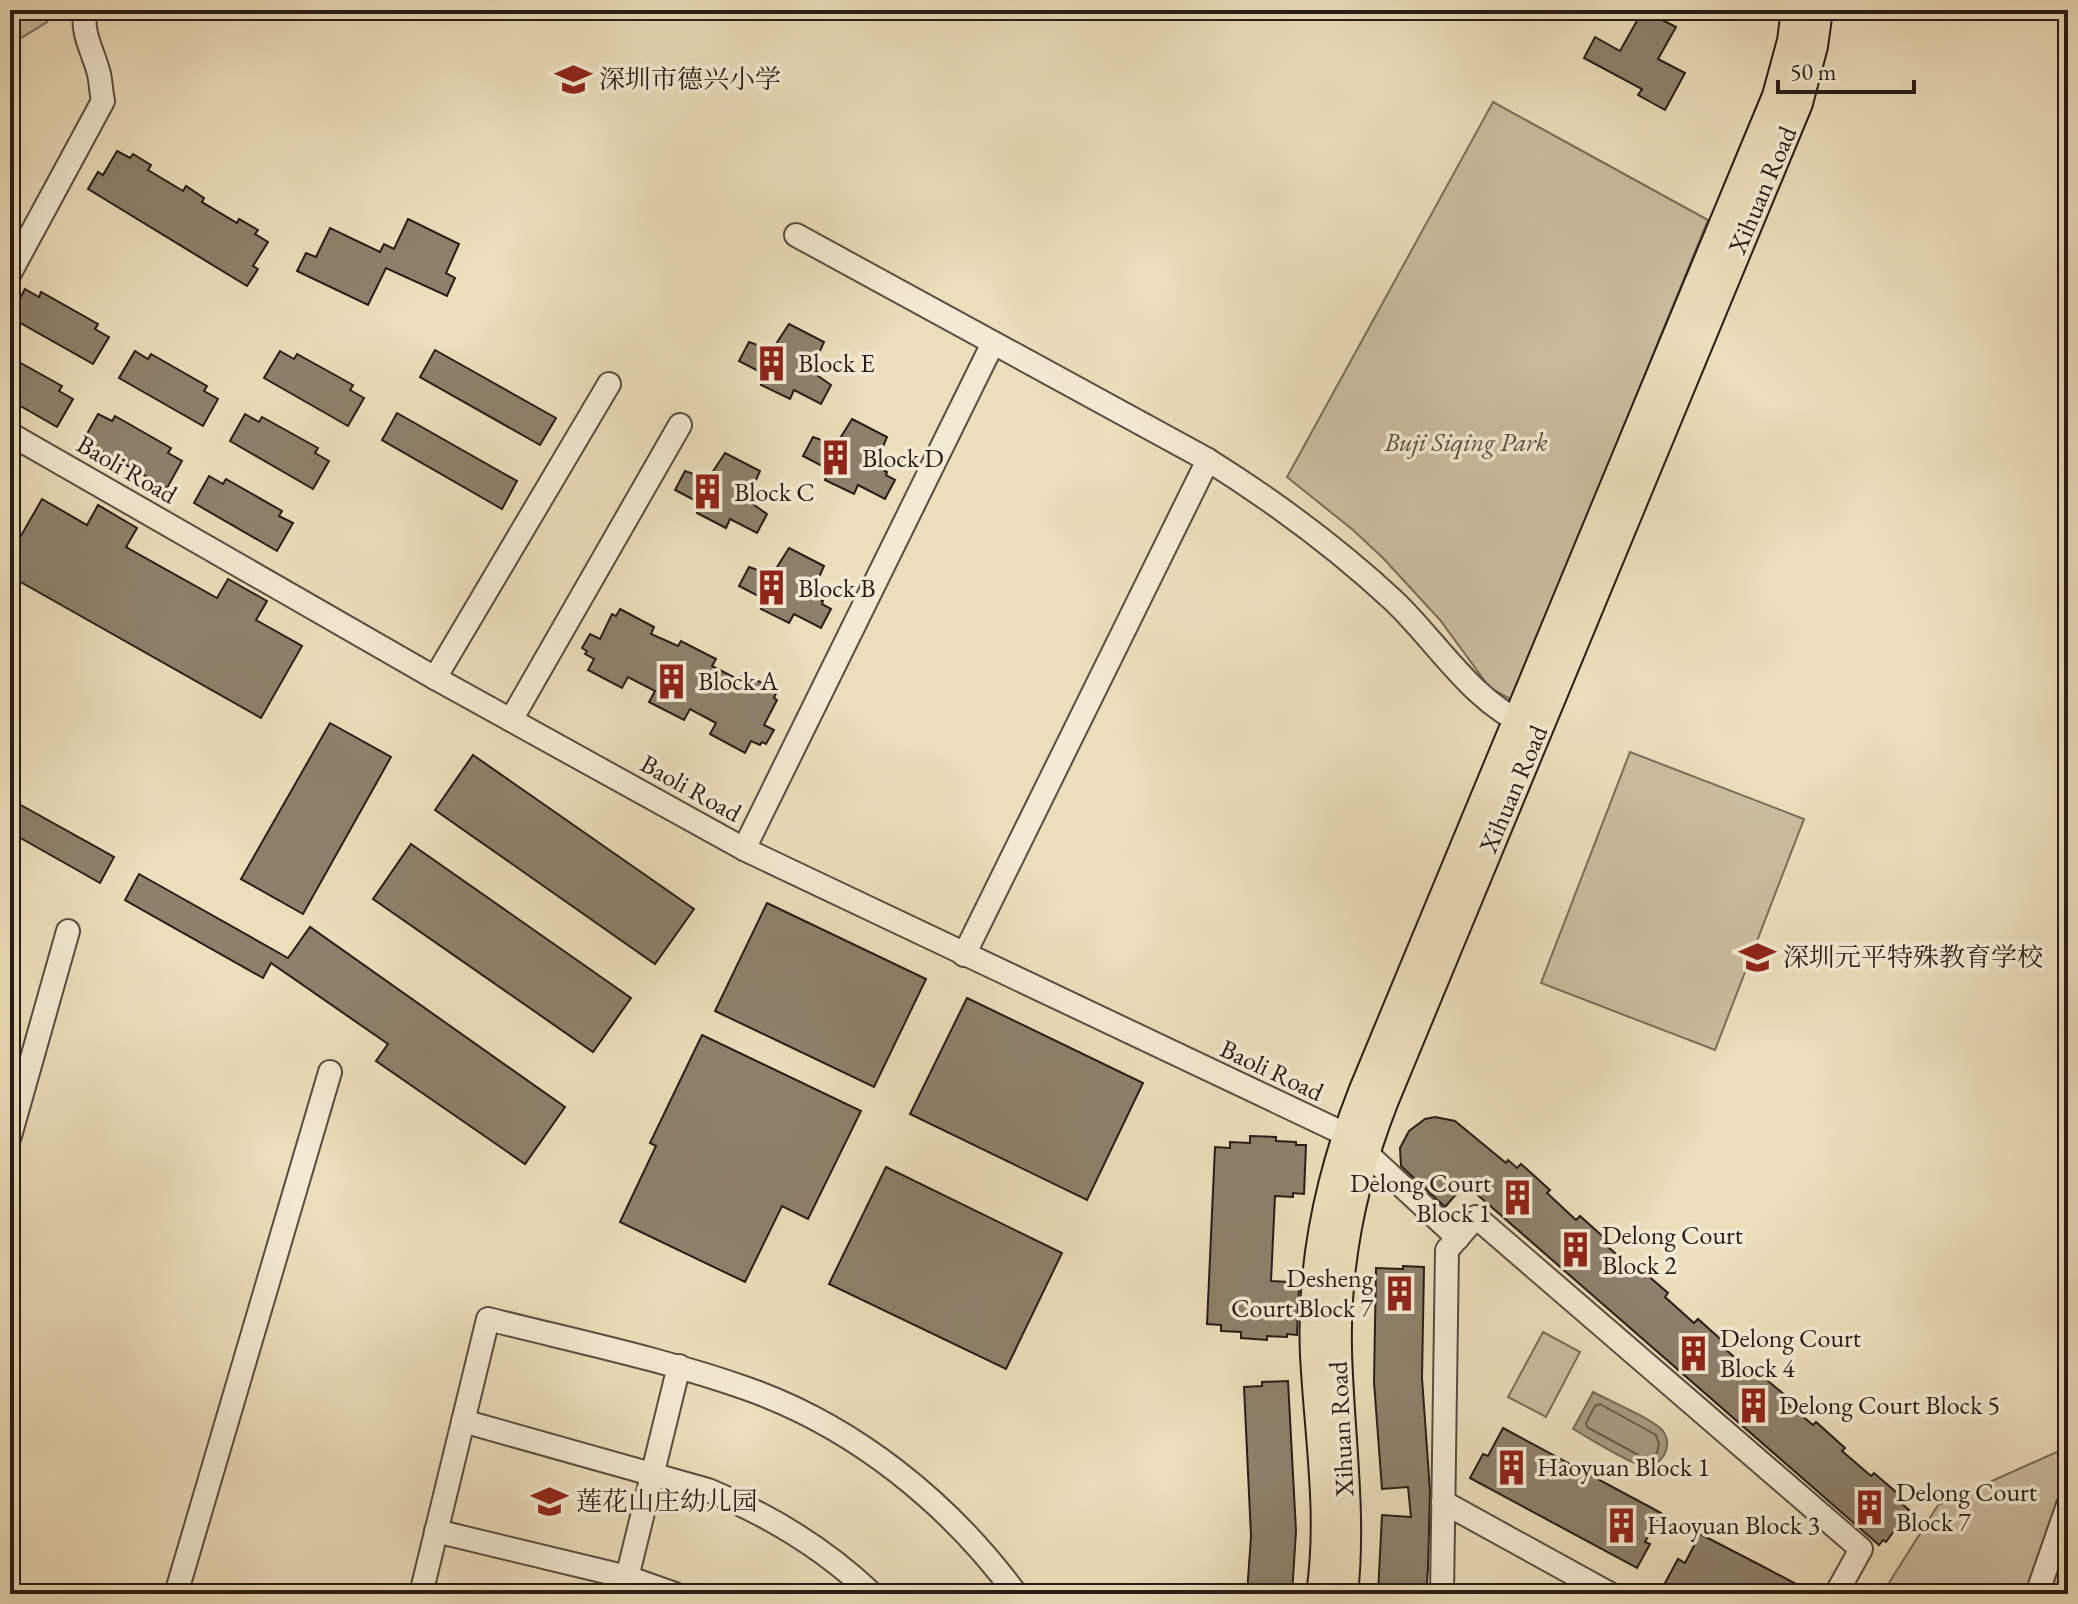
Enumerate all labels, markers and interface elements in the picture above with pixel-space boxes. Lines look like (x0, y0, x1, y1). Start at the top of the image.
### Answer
scale bar (1778, 44, 1914, 94)
text: 50 m (1790, 56, 1837, 87)
school or university icon: 深圳市德兴小学 (554, 60, 592, 98)
place label: 深圳市德兴小学 (599, 62, 781, 96)
street label: Xihuan Road (1719, 120, 1804, 260)
building icon: Block E (753, 344, 791, 382)
place label: Block E (798, 346, 875, 380)
park label: Buji Siqing Park (1383, 425, 1548, 460)
street label: Baoli Road (71, 427, 184, 512)
building icon: Block D (817, 439, 855, 477)
place label: Block D (862, 441, 944, 475)
building icon: Block C (689, 473, 727, 511)
place label: Block C (734, 475, 815, 509)
building icon: Block B (753, 569, 791, 607)
place label: Block B (798, 571, 876, 605)
building icon: Block A (653, 662, 691, 700)
place label: Block A (698, 664, 779, 698)
street label: Xihuan Road (1470, 719, 1555, 859)
street label: Baoli Road (634, 746, 748, 830)
school or university icon: 深圳元平特殊教育学校 (1738, 938, 1776, 976)
place label: 深圳元平特殊教育学校 (1783, 940, 2043, 974)
street label: Baoli Road (1215, 1031, 1330, 1109)
place label: Delong Court Block 1 (1350, 1166, 1491, 1230)
building icon: Delong Court Block 1 (1498, 1179, 1536, 1217)
place label: Delong Court Block 2 (1602, 1218, 1743, 1282)
building icon: Delong Court Block 2 (1557, 1231, 1595, 1269)
place label: Desheng Court Block 7 (1231, 1261, 1374, 1325)
building icon: Desheng Court Block 7 (1380, 1274, 1418, 1312)
place label: Delong Court Block 4 (1720, 1321, 1861, 1385)
building icon: Delong Court Block 4 (1675, 1334, 1713, 1372)
street label: Xihuan Road (1320, 1360, 1362, 1499)
building icon: Delong Court Block 5 (1734, 1386, 1772, 1424)
place label: Delong Court Block 5 (1779, 1388, 2000, 1422)
building icon: Haoyuan Block 1 (1492, 1448, 1530, 1486)
place label: Haoyuan Block 1 (1537, 1450, 1710, 1484)
place label: Delong Court Block 7 (1896, 1475, 2037, 1539)
school or university icon: 莲花山庄幼儿园 (531, 1482, 569, 1520)
place label: 莲花山庄幼儿园 (576, 1484, 758, 1518)
building icon: Delong Court Block 7 (1851, 1488, 1889, 1526)
building icon: Haoyuan Block 3 (1602, 1506, 1640, 1544)
place label: Haoyuan Block 3 (1647, 1508, 1820, 1542)

